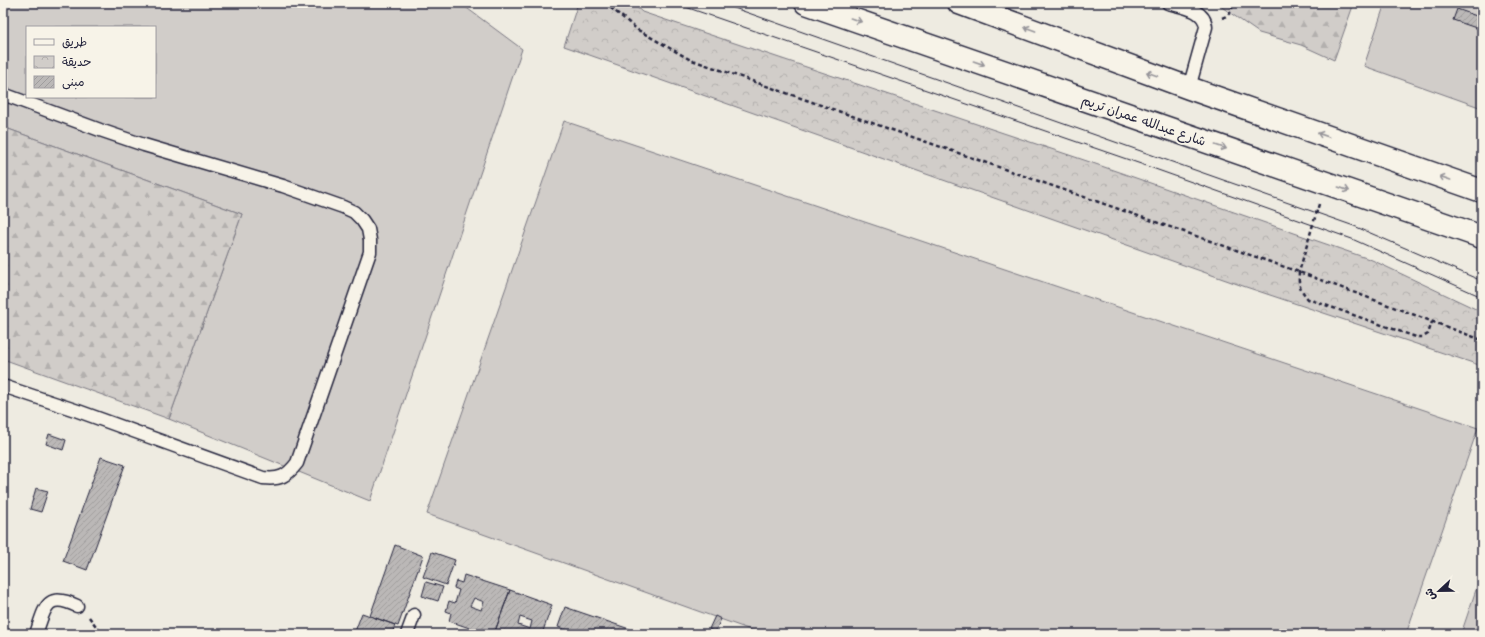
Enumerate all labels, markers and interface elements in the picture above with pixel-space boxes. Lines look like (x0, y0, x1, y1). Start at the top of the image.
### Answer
one-way arrow (850, 17, 862, 25)
one-way arrow (1025, 25, 1037, 33)
legend (26, 26, 156, 98)
text: طريق (62, 35, 87, 51)
text: حديقة (62, 55, 91, 71)
one-way arrow (972, 60, 985, 67)
one-way arrow (1146, 70, 1159, 77)
text: مبنى (62, 75, 85, 91)
street label: شارع عبدالله عمران تريم (1079, 92, 1208, 152)
one-way arrow (1317, 130, 1329, 138)
one-way arrow (1215, 143, 1227, 151)
one-way arrow (1440, 173, 1452, 181)
one-way arrow (1337, 186, 1349, 194)
north arrow (1419, 571, 1459, 611)
text: ش (1422, 586, 1439, 603)

